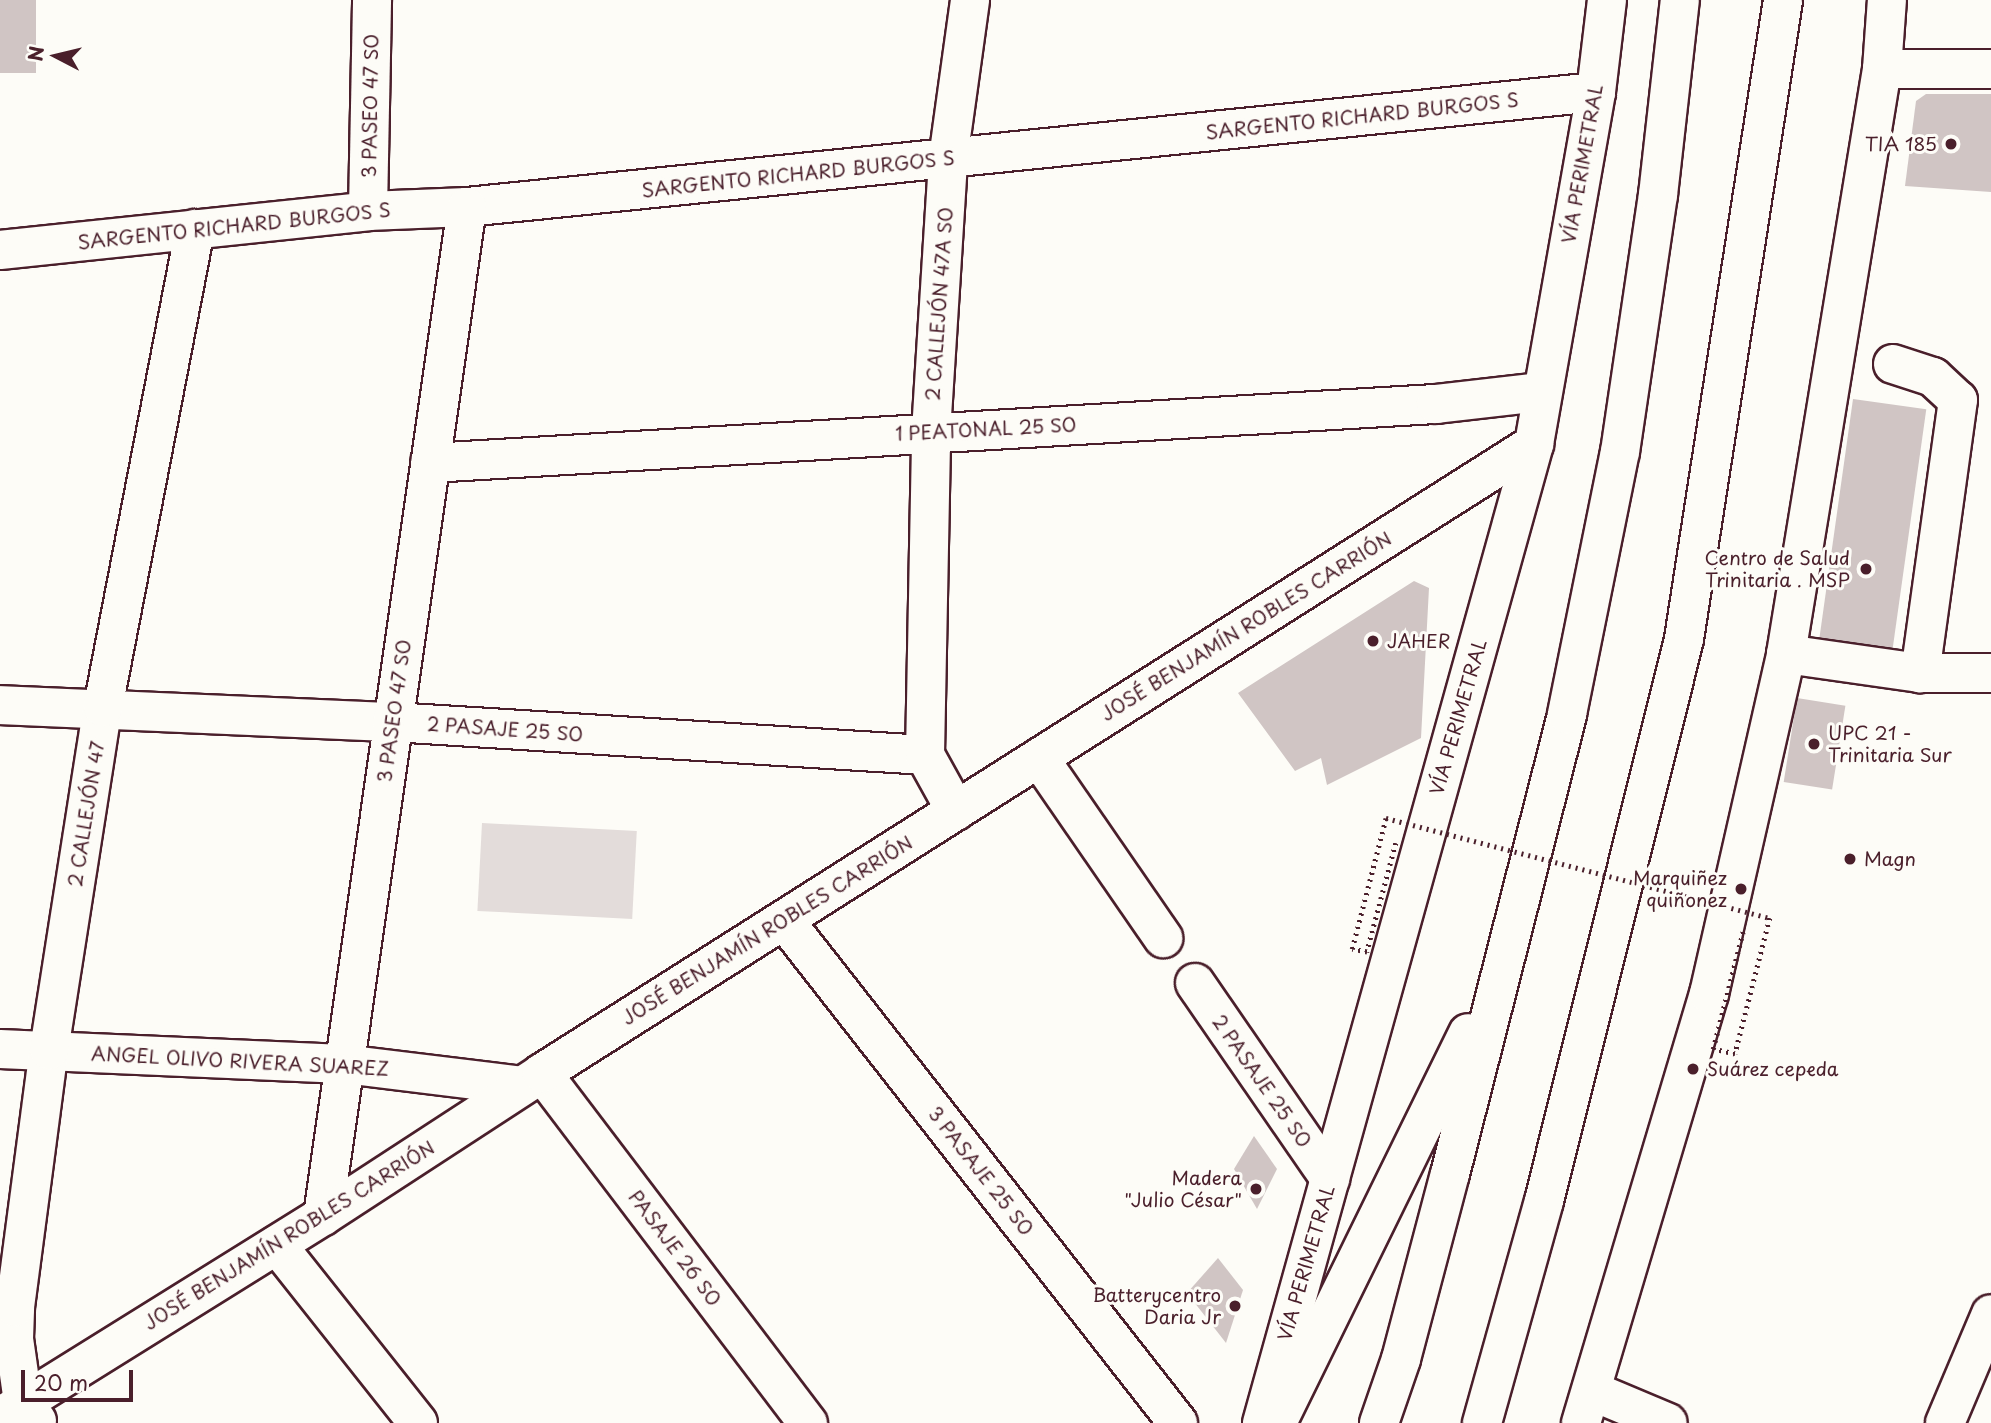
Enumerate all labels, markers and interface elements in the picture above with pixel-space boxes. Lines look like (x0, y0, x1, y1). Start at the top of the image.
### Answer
north arrow (21, 21, 91, 91)
street label: 3 PASEO 47 SO (357, 33, 383, 179)
text: N (20, 44, 50, 63)
street label: VÍA PERIMETRAL (1557, 82, 1607, 246)
street label: SARGENTO RICHARD BURGOS S (1204, 88, 1520, 144)
place label: TIA 185 (1866, 133, 1937, 155)
marker: TIA 185 (1943, 136, 1959, 152)
street label: SARGENTO RICHARD BURGOS S (640, 146, 956, 202)
street label: SARGENTO RICHARD BURGOS S (76, 198, 392, 254)
street label: 2 CALLEJÓN 47A SO (921, 205, 957, 403)
street label: 1 PEATONAL 25 SO (894, 413, 1078, 445)
street label: JOSÉ BENJAMÍN ROBLES CARRIÓN (1096, 526, 1396, 726)
place label: Centro de Salud Trinitaria . MSP (1703, 547, 1850, 591)
marker: Centro de Salud Trinitaria . MSP (1856, 559, 1876, 579)
place label: JAHER (1387, 630, 1451, 652)
marker: JAHER (1365, 633, 1381, 649)
street label: VÍA PERIMETRAL (1425, 636, 1491, 798)
street label: 3 PASEO 47 SO (373, 638, 415, 784)
street label: 2 PASAJE 25 SO (424, 712, 586, 746)
place label: UPC 21 - Trinitaria Sur (1828, 722, 1952, 766)
marker: UPC 21 - Trinitaria Sur (1806, 736, 1822, 752)
street label: 2 CALLEJÓN 47 (63, 738, 109, 890)
street label: JOSÉ BENJAMÍN ROBLES CARRIÓN (617, 830, 917, 1030)
place label: Magn (1864, 848, 1916, 870)
marker: Magn (1842, 851, 1858, 867)
place label: Marquiñez quiñonez (1633, 867, 1727, 911)
marker: Marquiñez quiñonez (1733, 881, 1749, 897)
street label: 2 PASAJE 25 SO (1207, 1009, 1317, 1153)
street label: ANGEL OLIVO RIVERA SUAREZ (92, 1042, 388, 1080)
place label: Suárez cepeda (1707, 1058, 1839, 1080)
marker: Suárez cepeda (1685, 1061, 1701, 1077)
street label: 3 PASAJE 25 SO (923, 1101, 1039, 1241)
street label: JOSÉ BENJAMÍN ROBLES CARRIÓN (139, 1135, 439, 1335)
place label: Madera "Julio César" (1124, 1167, 1242, 1211)
marker: Madera "Julio César" (1248, 1181, 1264, 1197)
street label: VÍA PERIMETRAL (1273, 1182, 1339, 1344)
street label: PASAJE 26 SO (623, 1184, 727, 1312)
place label: Batterycentro Daria Jr (1092, 1284, 1221, 1328)
marker: Batterycentro Daria Jr (1227, 1298, 1243, 1314)
scale bar (24, 1356, 136, 1400)
text: 20 m (34, 1366, 88, 1398)

